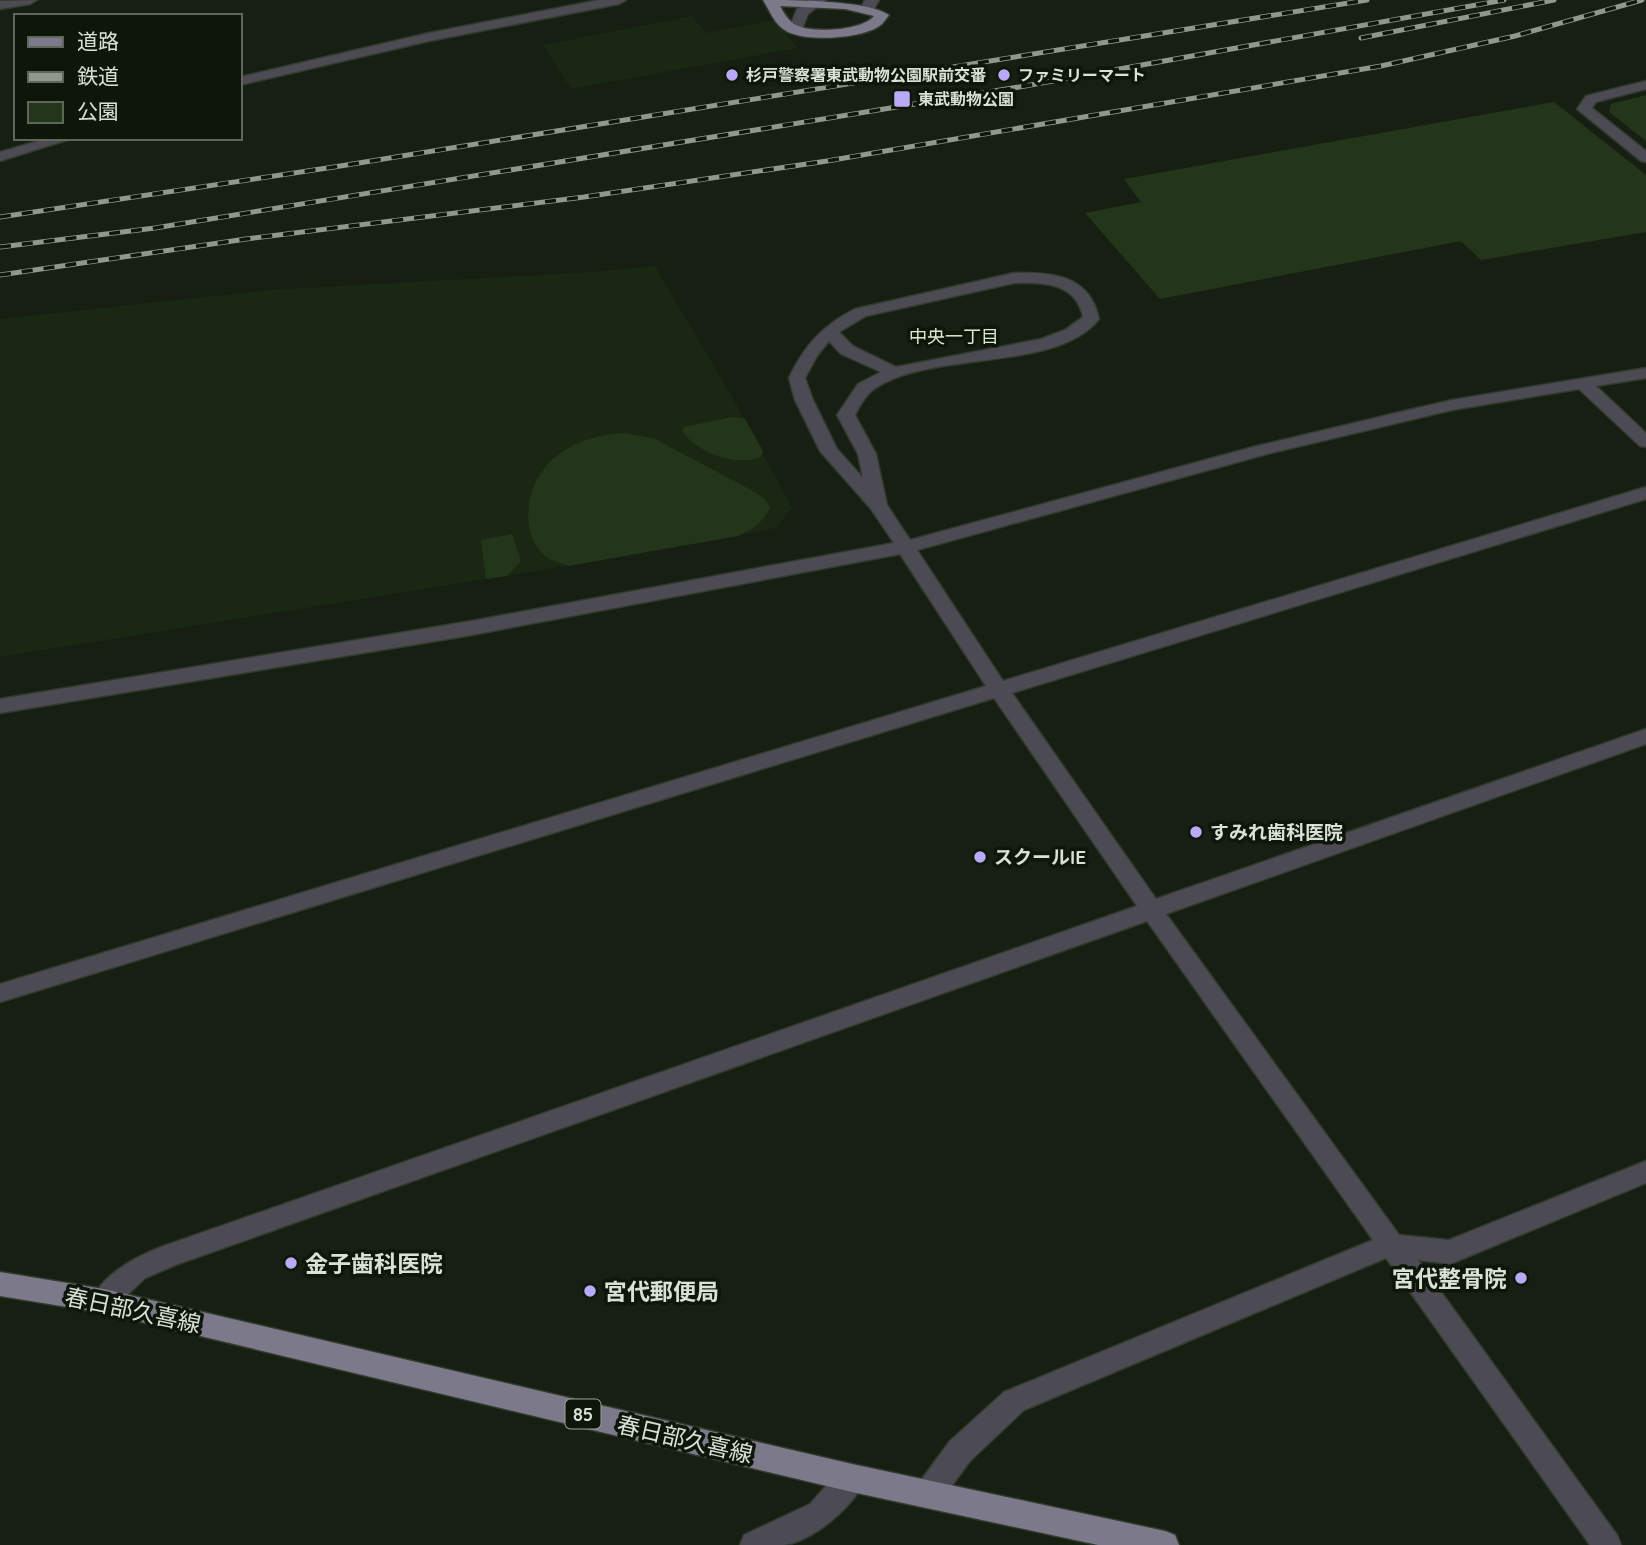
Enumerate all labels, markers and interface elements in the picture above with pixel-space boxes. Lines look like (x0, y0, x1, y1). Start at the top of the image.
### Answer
legend (14, 14, 242, 140)
text: 道路 (77, 28, 119, 54)
text: 鉄道 (77, 63, 119, 89)
place label: 杉戸警察署東武動物公園駅前交番 (746, 65, 986, 85)
place label: ファミリーマート (1018, 65, 1146, 85)
marker: 杉戸警察署東武動物公園駅前交番 (724, 67, 740, 83)
marker: ファミリーマート (996, 67, 1012, 83)
marker: 東武動物公園 (892, 89, 912, 109)
place label: 東武動物公園 (918, 89, 1014, 109)
text: 公園 (77, 98, 119, 124)
district label: 中央一丁目 (909, 325, 999, 348)
place label: すみれ歯科医院 (1210, 820, 1343, 844)
marker: すみれ歯科医院 (1188, 824, 1204, 840)
place label: スクールIE (994, 845, 1086, 869)
marker: スクールIE (972, 849, 988, 865)
place label: 金子歯科医院 (305, 1249, 443, 1278)
marker: 金子歯科医院 (283, 1255, 299, 1271)
place label: 宮代整骨院 (1392, 1264, 1507, 1293)
marker: 宮代整骨院 (1513, 1270, 1529, 1286)
place label: 宮代郵便局 (604, 1277, 719, 1306)
street label: 春日部久喜線 (62, 1281, 204, 1339)
marker: 宮代郵便局 (582, 1283, 598, 1299)
road number: 85 (566, 1400, 600, 1428)
street label: 春日部久喜線 (615, 1409, 755, 1469)

